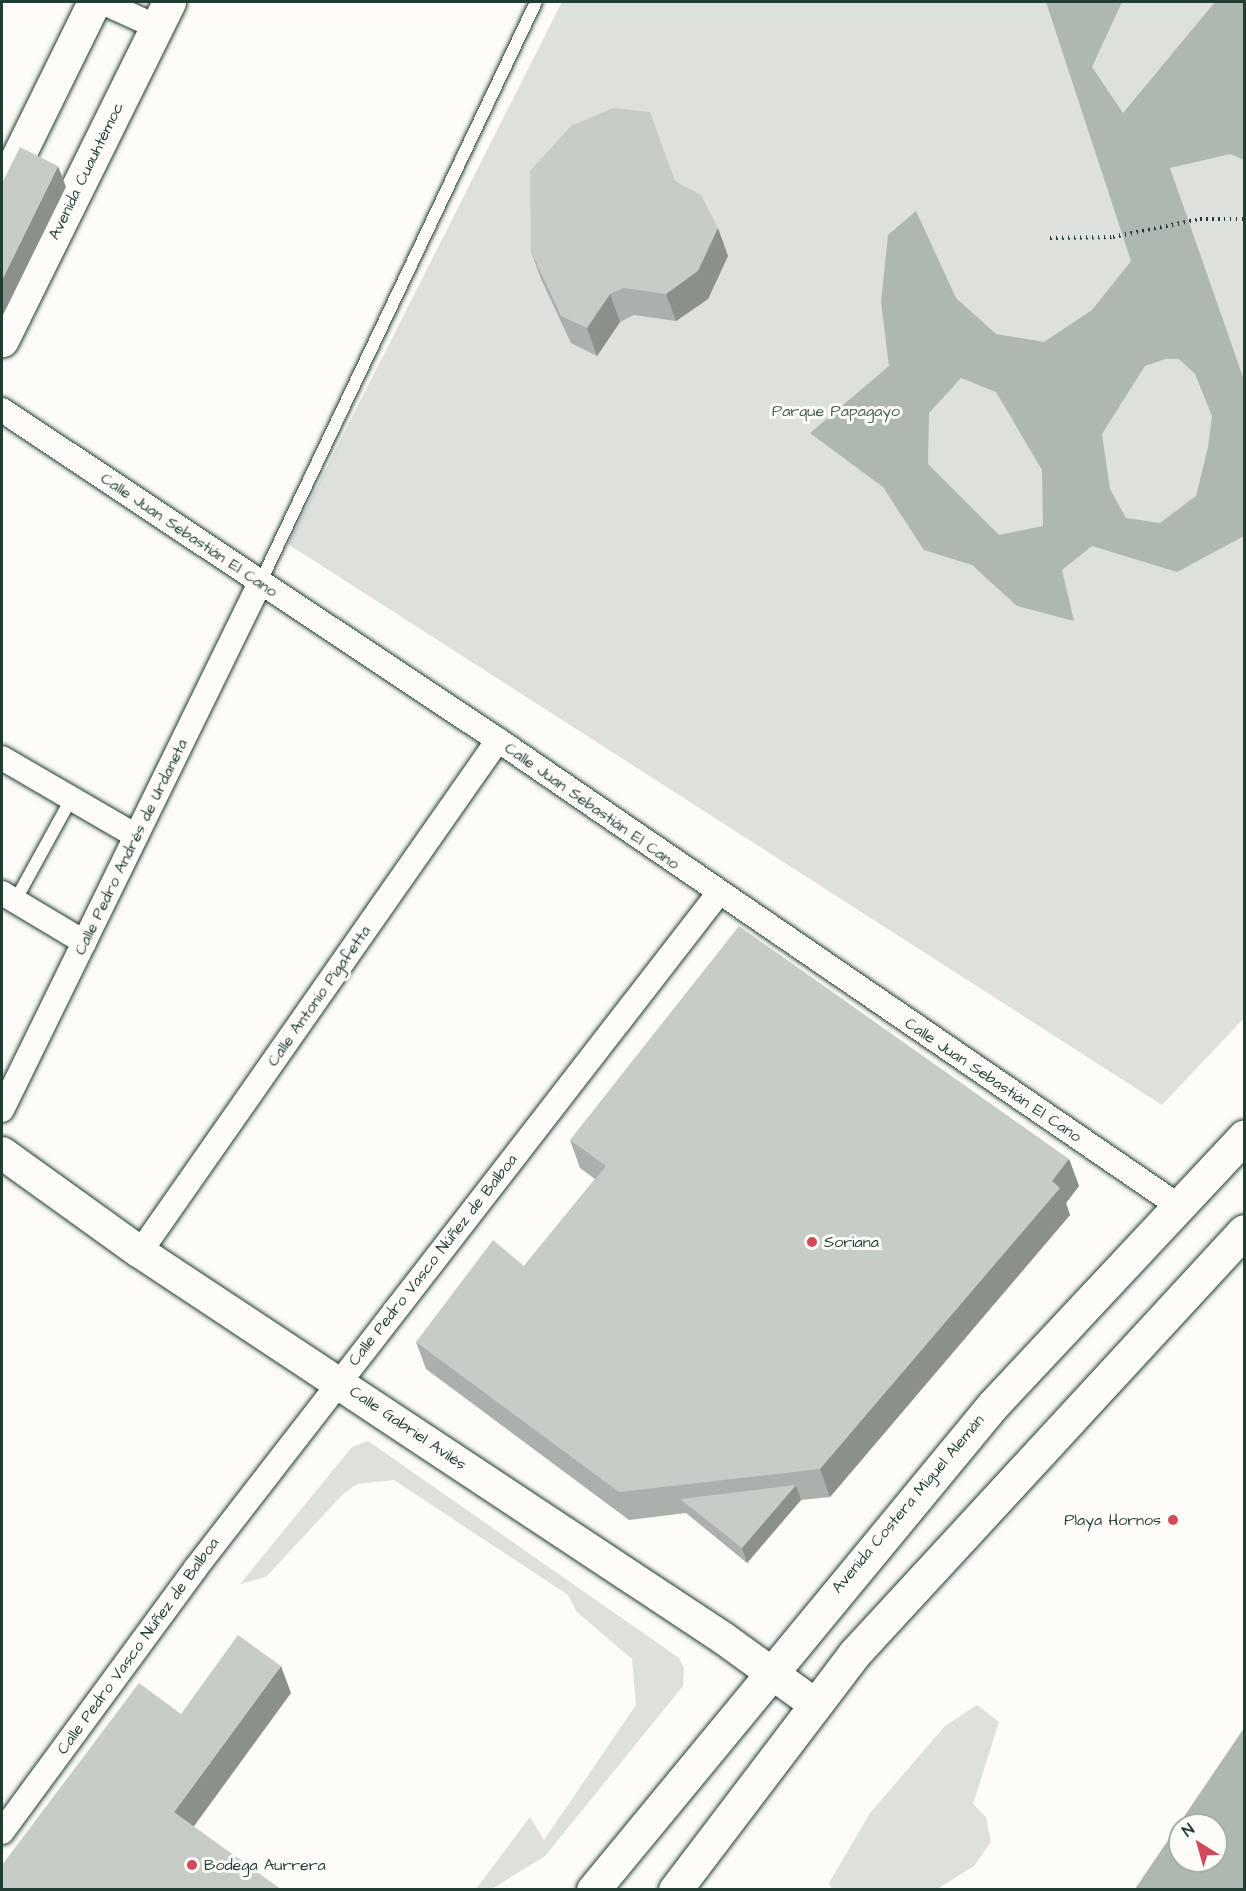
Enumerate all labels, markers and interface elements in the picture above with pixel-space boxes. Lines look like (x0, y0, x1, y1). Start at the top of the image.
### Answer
street label: Avenida Cuauhtémoc (44, 99, 128, 243)
park label: Parque Papagayo (772, 401, 900, 421)
street label: Calle Juan Sebastián El Cano (97, 469, 281, 601)
street label: Calle Pedro Andrés de Urdaneta (70, 736, 192, 958)
street label: Calle Juan Sebastián El Cano (501, 738, 683, 874)
street label: Calle Antonio Pigafetta (263, 922, 375, 1070)
street label: Calle Juan Sebastián El Cano (901, 1014, 1085, 1146)
street label: Calle Pedro Vasco Núñez de Balboa (344, 1150, 522, 1370)
place label: Soriana (824, 1232, 879, 1252)
marker: Soriana (805, 1235, 819, 1249)
street label: Calle Gabriel Avilés (346, 1382, 470, 1474)
street label: Avenida Costera Miguel Alemán (828, 1411, 988, 1597)
place label: Playa Hornos (1064, 1510, 1161, 1530)
marker: Playa Hornos (1166, 1513, 1180, 1527)
street label: Calle Pedro Vasco Núñez de Balboa (53, 1534, 223, 1758)
north arrow (1168, 1813, 1228, 1873)
text: N (1178, 1818, 1199, 1842)
place label: Bodega Aurrera (204, 1855, 326, 1875)
marker: Bodega Aurrera (185, 1858, 199, 1872)

